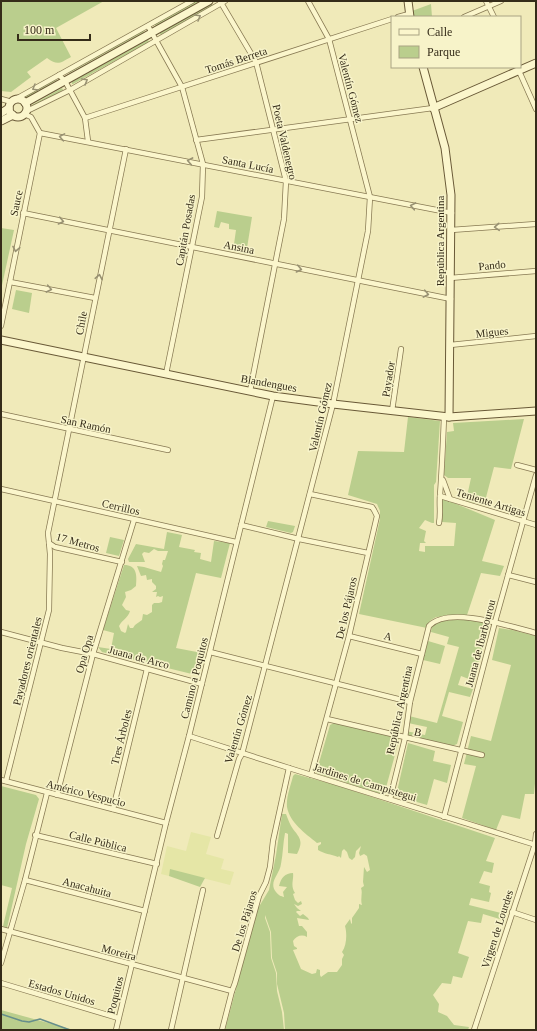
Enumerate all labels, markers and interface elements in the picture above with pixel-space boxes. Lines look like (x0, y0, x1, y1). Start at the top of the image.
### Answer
one-way arrow (193, 14, 201, 21)
scale bar (18, 16, 90, 42)
legend (391, 16, 521, 68)
text: 100 m (24, 23, 55, 37)
text: Calle (427, 25, 452, 39)
street label: Tomás Berreta (204, 44, 269, 76)
text: Parque (427, 45, 460, 59)
street label: Valentín Gómez (336, 52, 366, 124)
one-way arrow (80, 79, 88, 86)
one-way arrow (32, 84, 39, 91)
street label: Poeta Valdenegro (270, 103, 300, 181)
one-way arrow (59, 133, 65, 141)
street label: Santa Lucía (221, 153, 275, 175)
one-way arrow (186, 158, 193, 166)
street label: Sauce (7, 189, 25, 217)
street label: Capitán Posadas (173, 193, 197, 267)
street label: República Argentina (434, 196, 446, 286)
one-way arrow (410, 202, 416, 210)
one-way arrow (58, 216, 65, 224)
one-way arrow (494, 222, 500, 231)
street label: Ansina (223, 238, 256, 256)
one-way arrow (13, 246, 21, 252)
street label: Pando (478, 258, 507, 272)
one-way arrow (296, 264, 302, 272)
one-way arrow (94, 274, 102, 281)
one-way arrow (45, 285, 52, 293)
one-way arrow (423, 290, 429, 298)
street label: Chile (73, 310, 89, 336)
street label: Migues (475, 324, 509, 340)
street label: Payador (379, 360, 397, 398)
street label: Blandengues (240, 372, 298, 394)
street label: Valentín Gómez (306, 381, 334, 453)
street label: San Ramón (60, 413, 113, 435)
street label: Teniente Artigas (455, 486, 527, 518)
street label: Cerrillos (101, 497, 141, 517)
street label: 17 Metros (55, 530, 101, 554)
street label: De los Pájaros (333, 576, 359, 640)
street label: Juana de Ibarbourou (463, 598, 498, 688)
street label: Payadores orientales (10, 616, 44, 706)
street label: A (383, 629, 393, 643)
street label: Opa Opa (73, 633, 95, 675)
street label: Camino a Poquitos (178, 636, 210, 720)
street label: Juana de Arco (107, 643, 171, 671)
street label: República Argentina (384, 664, 414, 756)
street label: Valentín Gómez (222, 693, 254, 765)
street label: Tres Árboles (108, 708, 134, 766)
street label: B (413, 725, 423, 739)
street label: Jardines de Campistegui (312, 761, 418, 803)
street label: Américo Vespucio (45, 777, 127, 809)
street label: Calle Pública (68, 828, 128, 854)
street label: Anacahuita (61, 875, 113, 899)
street label: Virgen de Lourdes (479, 888, 515, 970)
street label: De los Pájaros (229, 889, 259, 953)
street label: Moreira (100, 942, 138, 962)
street label: Poquitos (105, 975, 125, 1015)
street label: Estados Unidos (27, 977, 97, 1007)

